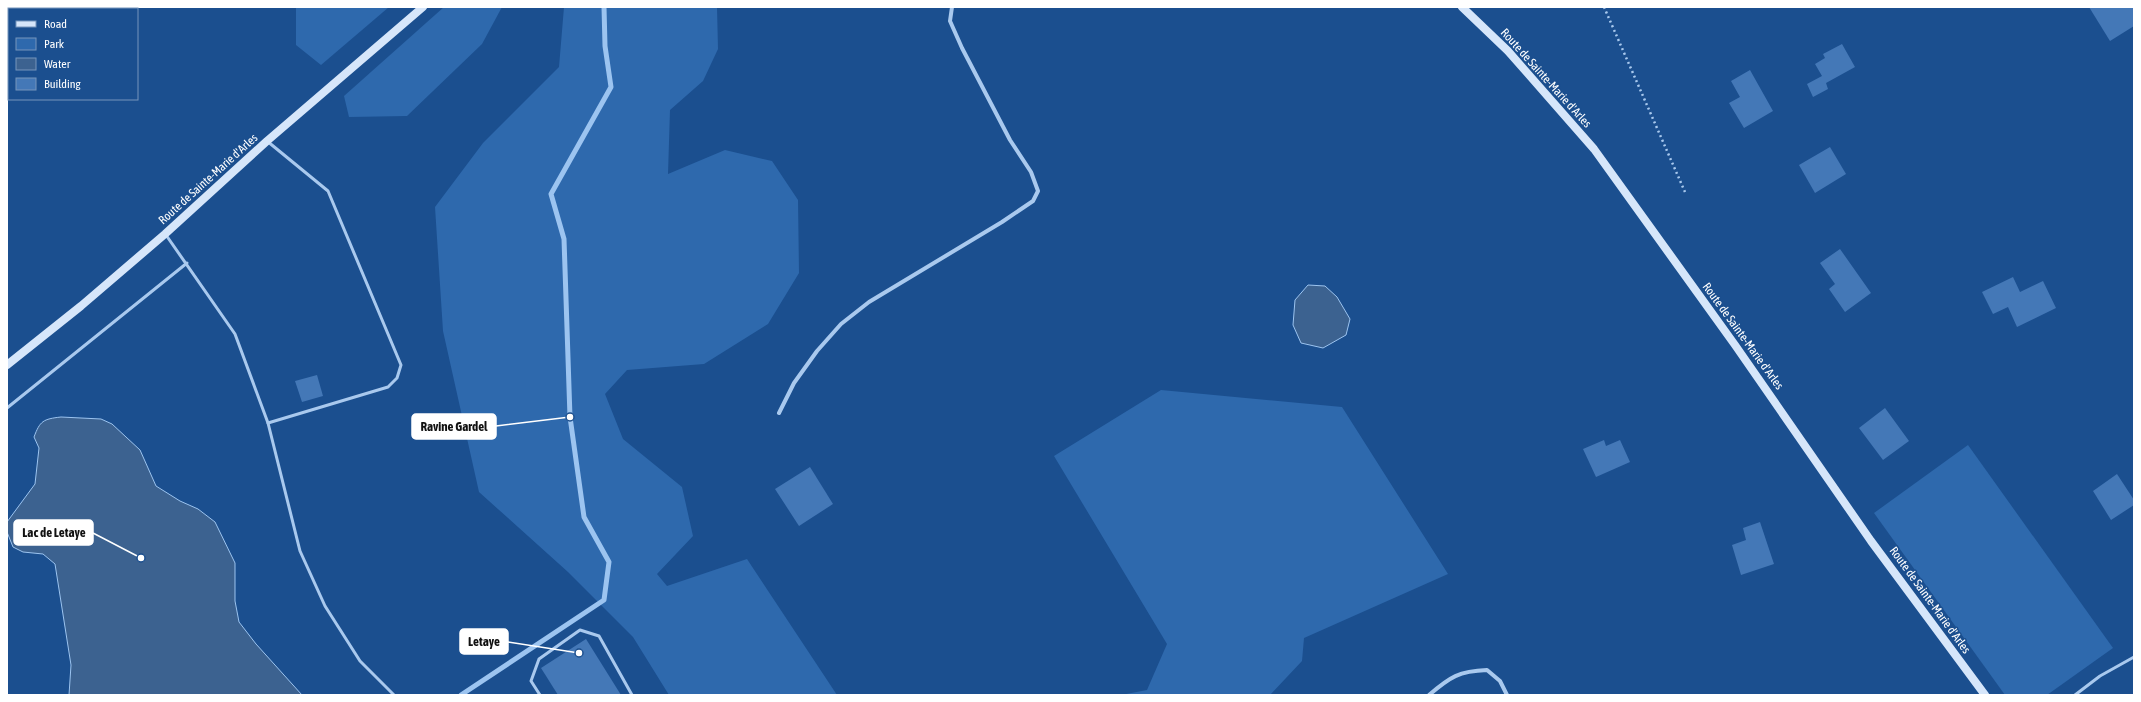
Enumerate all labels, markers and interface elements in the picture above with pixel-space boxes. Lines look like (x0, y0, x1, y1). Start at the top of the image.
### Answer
legend (8, 8, 138, 100)
text: Road (44, 17, 67, 31)
street label: Route de Sainte-Marie d'Arles (1498, 26, 1594, 130)
text: Park (44, 37, 65, 51)
text: Water (44, 57, 71, 71)
text: Building (44, 77, 82, 91)
street label: Route de Sainte-Marie d'Arles (156, 131, 260, 227)
street label: Route de Sainte-Marie d'Arles (1700, 280, 1786, 392)
callout: Ravine Gardel (412, 414, 496, 439)
text: Ravine Gardel (420, 419, 488, 434)
callout: Lac de Letaye (14, 520, 93, 545)
text: Lac de Letaye (22, 525, 86, 540)
street label: Route de Sainte-Marie d'Arles (1887, 544, 1973, 656)
callout: Letaye (460, 629, 508, 654)
text: Letaye (468, 634, 500, 649)

